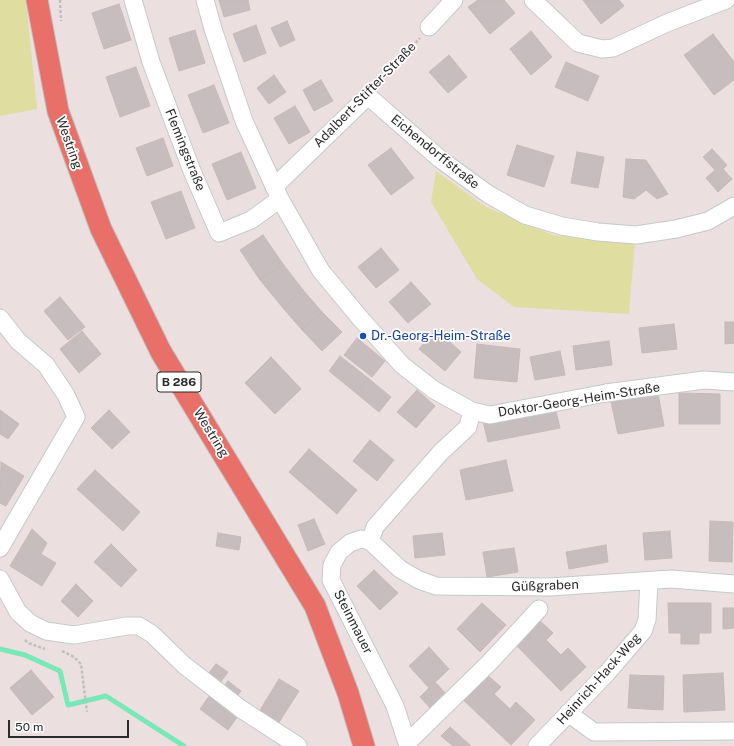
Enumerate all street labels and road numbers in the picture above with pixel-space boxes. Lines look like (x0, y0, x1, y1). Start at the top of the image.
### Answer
street label: Adalbert-Stifter-Straße (311, 39, 419, 151)
street label: Flemingstraße (161, 107, 209, 193)
street label: Eichendorffstraße (388, 112, 482, 192)
street label: Westring (52, 115, 86, 171)
road number: B 286 (157, 372, 201, 392)
street label: Doktor-Georg-Heim-Straße (497, 379, 661, 421)
street label: Westring (190, 406, 232, 460)
street label: Güßgraben (511, 577, 579, 595)
street label: Steinmauer (330, 587, 376, 657)
street label: Heinrich-Hack-Weg (554, 630, 644, 728)

